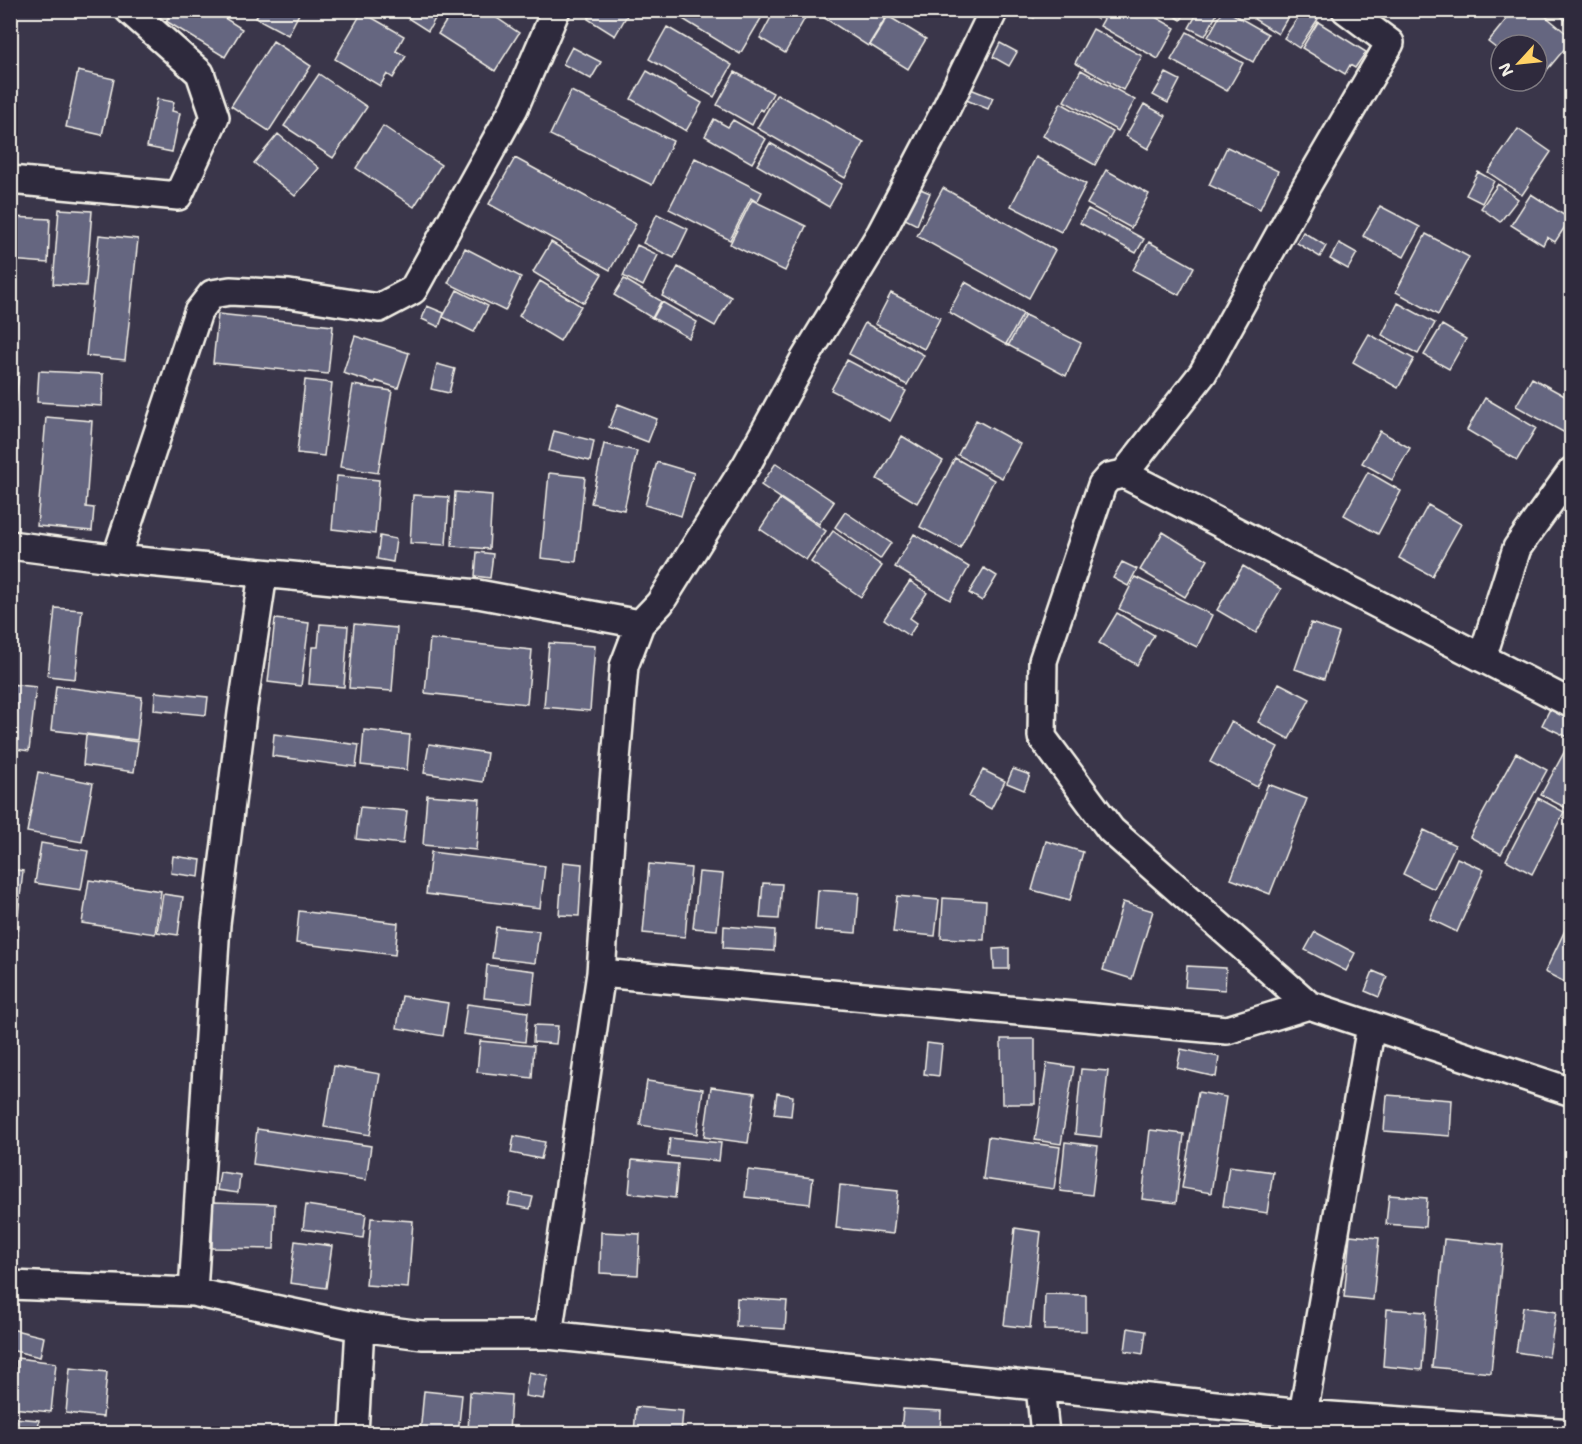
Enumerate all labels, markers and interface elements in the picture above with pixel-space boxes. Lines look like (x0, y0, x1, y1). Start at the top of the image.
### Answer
north arrow (1489, 33, 1549, 93)
text: N (1494, 59, 1518, 80)

